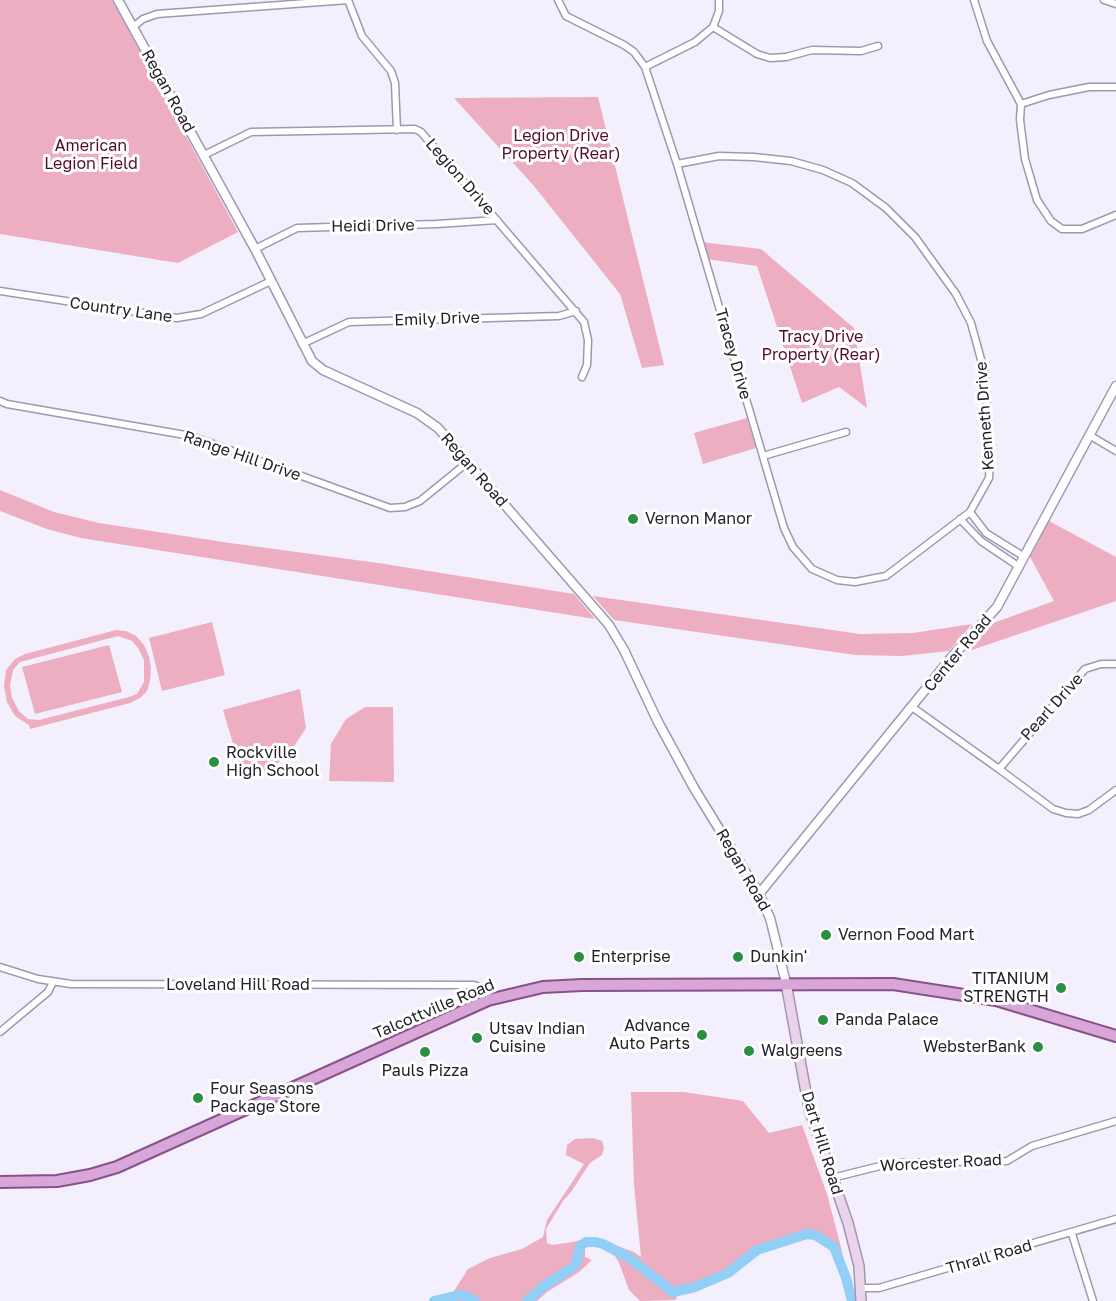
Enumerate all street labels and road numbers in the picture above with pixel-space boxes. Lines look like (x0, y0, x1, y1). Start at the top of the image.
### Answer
street label: Regan Road (137, 46, 199, 136)
street label: Legion Drive (421, 135, 499, 219)
street label: Heidi Drive (331, 216, 415, 236)
street label: Country Lane (68, 293, 174, 327)
street label: Tracey Drive (711, 306, 755, 402)
street label: Emily Drive (394, 308, 480, 330)
street label: Kenneth Drive (972, 361, 998, 471)
street label: Range Hill Drive (181, 427, 303, 485)
street label: Regan Road (437, 429, 511, 511)
street label: Center Road (920, 610, 996, 696)
street label: Pearl Drive (1017, 669, 1087, 745)
street label: Regan Road (712, 825, 774, 915)
street label: Loveland Hill Road (166, 975, 310, 995)
street label: Talcottville Road (371, 975, 497, 1043)
street label: Dart Hill Road (797, 1089, 847, 1197)
street label: Worcester Road (880, 1150, 1002, 1176)
street label: Thrall Road (944, 1236, 1034, 1278)

